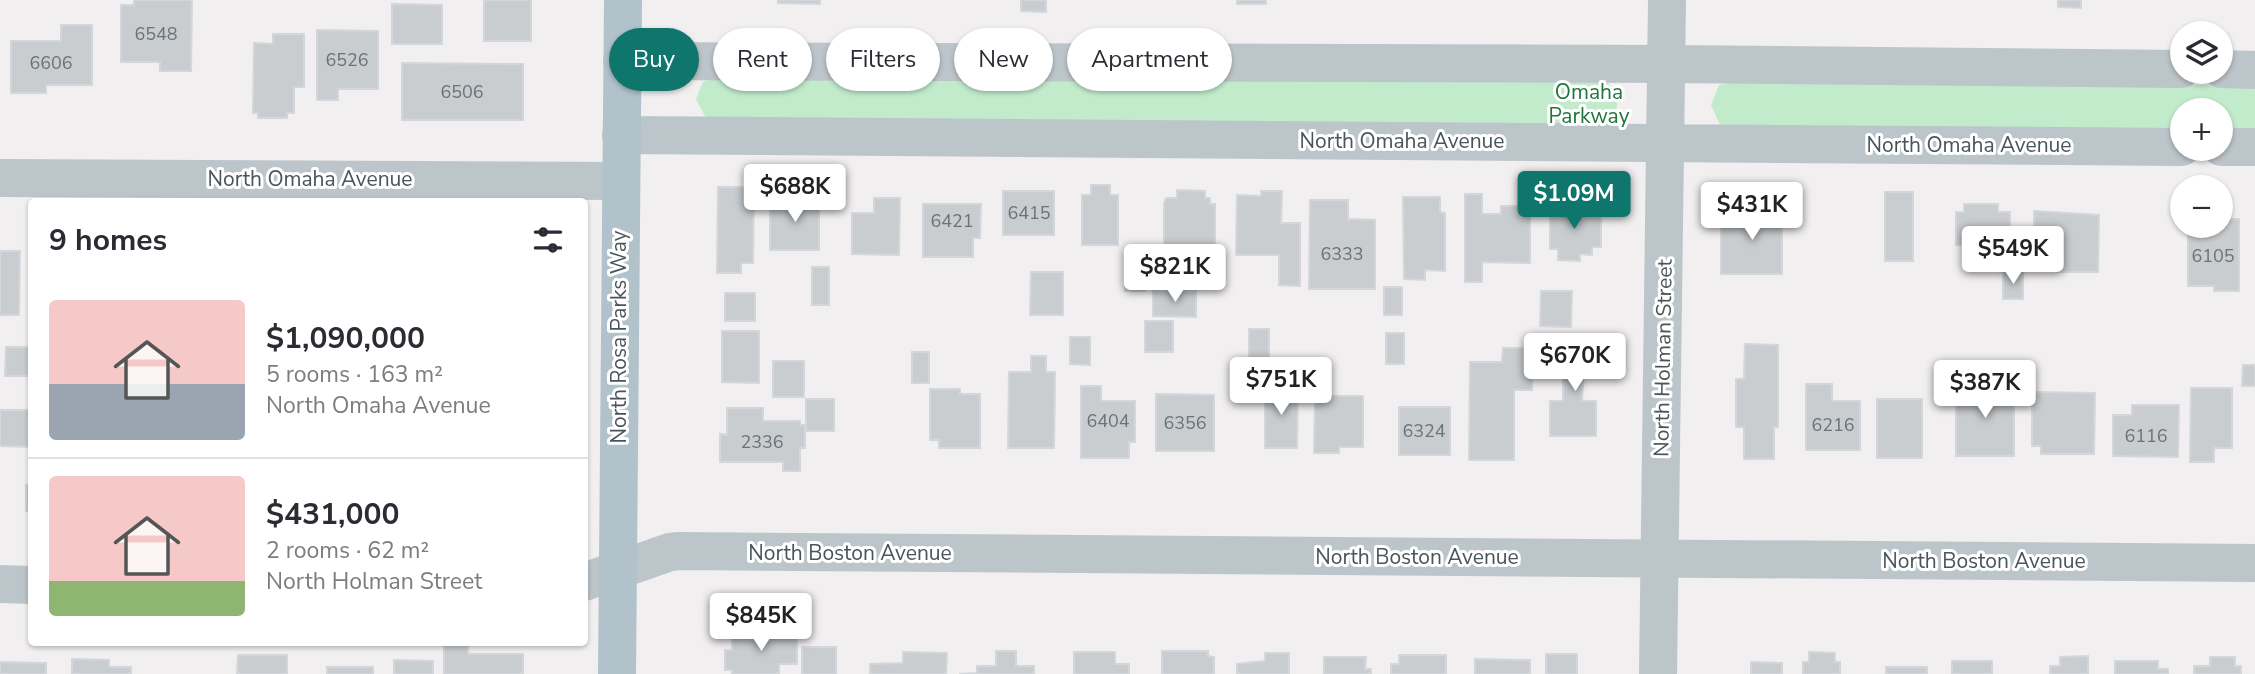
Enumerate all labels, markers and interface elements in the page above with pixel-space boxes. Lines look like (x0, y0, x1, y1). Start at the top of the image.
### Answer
map controls (2170, 21, 2233, 238)
button: layers (2170, 21, 2233, 84)
house number: 6548 (134, 22, 178, 46)
chip: Buy (609, 28, 699, 91)
chip: Rent (713, 28, 812, 91)
chip: Filters (826, 28, 940, 91)
chip: New (954, 28, 1053, 91)
chip: Apartment (1067, 28, 1232, 91)
house number: 6526 (325, 48, 369, 72)
house number: 6606 (29, 51, 73, 75)
park label: Omaha Parkway (1549, 78, 1630, 130)
house number: 6506 (440, 80, 484, 104)
button: + (2170, 98, 2233, 161)
street label: North Omaha Avenue (1299, 127, 1505, 155)
street label: North Omaha Avenue (1866, 131, 2072, 159)
pin: $688K (746, 164, 844, 224)
street label: North Omaha Avenue (207, 165, 413, 193)
text: $688K (760, 171, 830, 202)
pin: $1.09M (1517, 172, 1631, 231)
button: − (2170, 175, 2233, 238)
text: $1.09M (1534, 178, 1614, 209)
pin: $431K (1703, 182, 1801, 242)
text: $431K (1717, 189, 1787, 220)
house number: 6415 (1007, 201, 1051, 225)
house number: 6421 (930, 209, 974, 233)
text: 9 homes (49, 220, 167, 261)
icon: filters (529, 221, 567, 259)
pin: $549K (1964, 226, 2062, 286)
street label: North Rosa Parks Way (605, 230, 633, 444)
text: $549K (1978, 233, 2048, 264)
house number: 6333 (1320, 242, 1364, 266)
pin: $821K (1126, 244, 1224, 304)
house number: 6105 (2191, 244, 2235, 268)
text: $821K (1140, 251, 1210, 282)
street label: North Holman Street (1647, 258, 1679, 457)
text: $1,090,000 (266, 318, 425, 359)
icon: home (105, 328, 189, 412)
pin: $670K (1526, 334, 1624, 393)
text: $670K (1540, 340, 1610, 371)
pin: $751K (1232, 358, 1330, 417)
text: 5 rooms · 163 m² (266, 359, 443, 390)
pin: $387K (1936, 360, 2034, 420)
text: $751K (1246, 364, 1316, 395)
text: $387K (1950, 367, 2020, 398)
text: North Omaha Avenue (266, 390, 491, 421)
house number: 6404 (1086, 409, 1130, 433)
house number: 6356 (1163, 411, 1207, 435)
house number: 6216 (1811, 413, 1855, 437)
house number: 6324 (1402, 419, 1446, 443)
house number: 6116 (2124, 424, 2168, 448)
house number: 2336 (740, 430, 784, 454)
text: $431,000 (266, 494, 399, 535)
icon: home (105, 504, 189, 588)
text: 2 rooms · 62 m² (266, 535, 429, 566)
street label: North Boston Avenue (748, 539, 952, 567)
street label: North Boston Avenue (1315, 543, 1519, 571)
street label: North Boston Avenue (1882, 547, 2086, 575)
text: North Holman Street (266, 566, 482, 597)
pin: $845K (712, 594, 810, 653)
text: $845K (726, 600, 796, 631)

